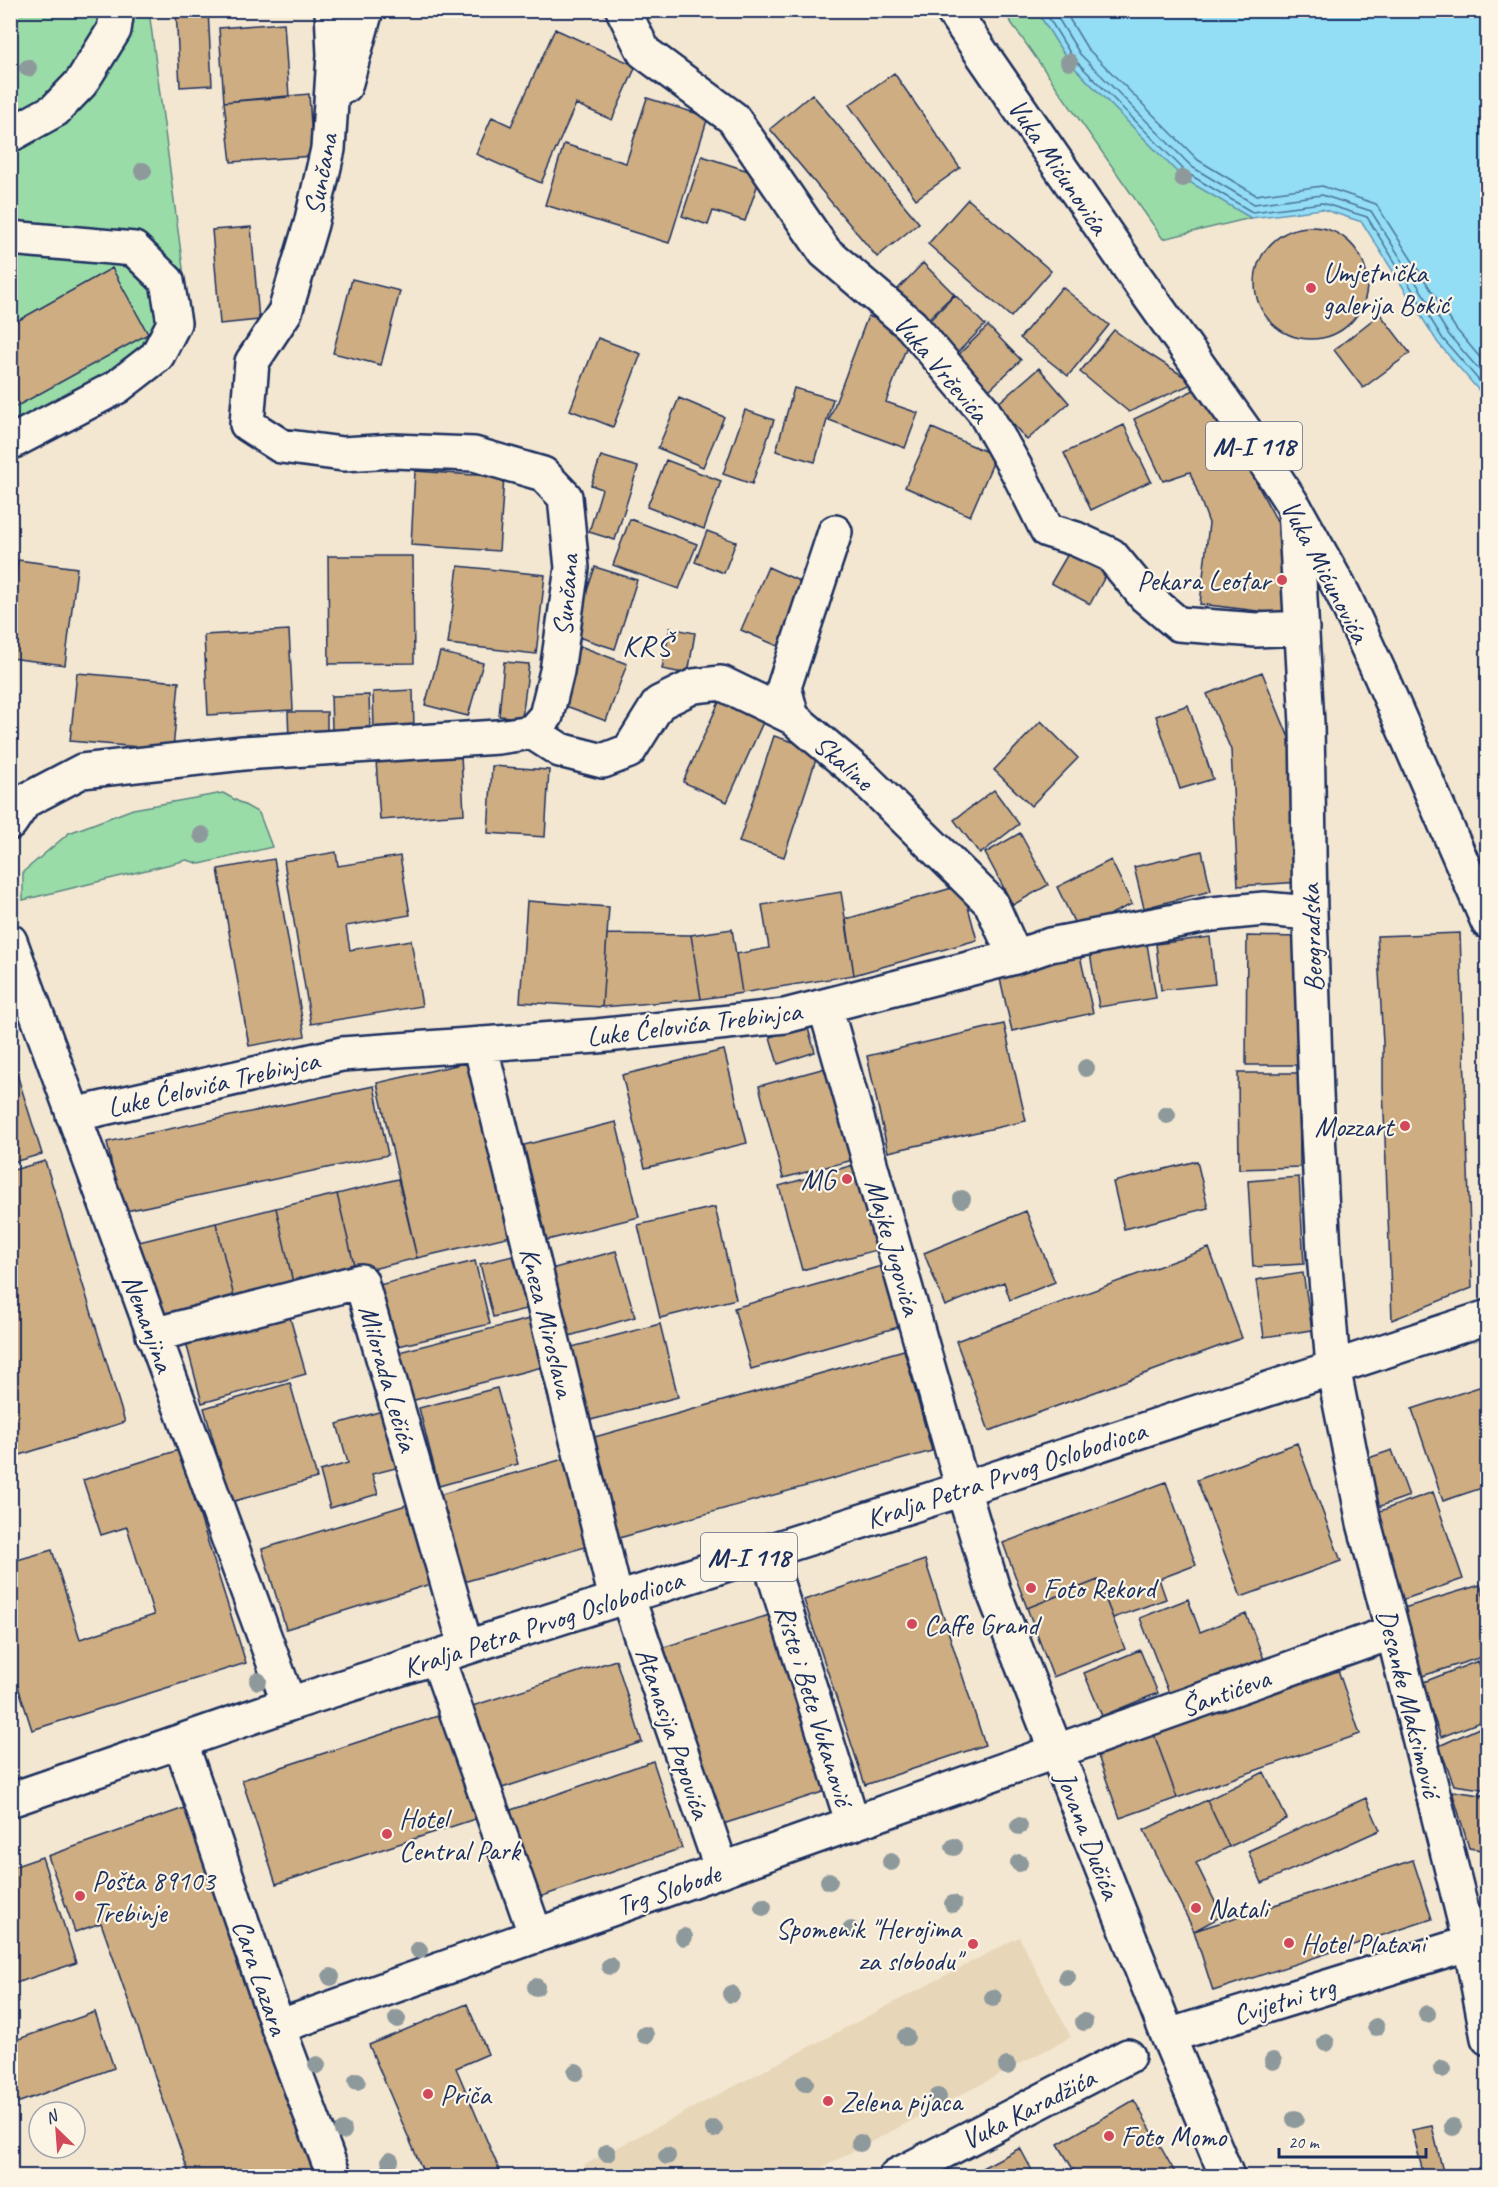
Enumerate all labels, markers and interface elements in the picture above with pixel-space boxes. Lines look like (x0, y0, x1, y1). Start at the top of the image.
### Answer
street label: Vuka Mićunovića (1000, 92, 1118, 242)
street label: Sunčana (295, 129, 346, 218)
place label: Umjetnička galerija Bokić (1323, 255, 1453, 322)
marker: Umjetnička galerija Bokić (1304, 281, 1318, 295)
street label: Vuka Vrčevića (886, 307, 998, 431)
road number: M-I 118 (1206, 422, 1302, 470)
street label: Vuka Mićunovića (1273, 494, 1379, 650)
street label: Sunčana (544, 551, 587, 637)
place label: Pekara Leotar (1137, 563, 1273, 598)
marker: Pekara Leotar (1275, 573, 1289, 587)
district label: KRŠ (622, 626, 677, 664)
street label: Skaline (807, 727, 882, 799)
street label: Beogradska (1292, 882, 1331, 993)
street label: Luke Ćelovića Trebinjca (585, 993, 805, 1054)
street label: Luke Ćelovića Trebinjca (104, 1042, 324, 1125)
place label: Mozzart (1315, 1109, 1396, 1144)
marker: Mozzart (1398, 1119, 1412, 1133)
place label: MG (801, 1162, 838, 1197)
marker: MG (840, 1172, 854, 1186)
street label: Majke Jugovića (857, 1175, 930, 1321)
street label: Kneza Miroslava (512, 1244, 584, 1403)
street label: Nemanjina (115, 1270, 183, 1378)
street label: Milorada Lečića (351, 1301, 427, 1457)
street label: Kralja Petra Prvog Oslobodioca (862, 1412, 1152, 1536)
road number: M-I 118 (701, 1533, 797, 1581)
street label: Kralja Petra Prvog Oslobodioca (399, 1561, 689, 1685)
place label: Foto Rekord (1043, 1571, 1159, 1606)
marker: Foto Rekord (1024, 1581, 1038, 1595)
street label: Riste i Bete Vukanović (767, 1601, 863, 1814)
street label: Desanke Maksimović (1369, 1605, 1451, 1805)
place label: Caffe Grand (924, 1607, 1042, 1642)
marker: Caffe Grand (905, 1617, 919, 1631)
street label: Atanasija Popovića (628, 1643, 720, 1825)
street label: Šantićeva (1176, 1660, 1276, 1725)
street label: Jovana Dučića (1048, 1765, 1129, 1905)
place label: Hotel Central Park (399, 1801, 521, 1868)
marker: Hotel Central Park (380, 1827, 394, 1841)
street label: Trg Slobode (612, 1855, 727, 1924)
place label: Pošta 89103 Trebinje (92, 1863, 217, 1930)
marker: Pošta 89103 Trebinje (73, 1889, 87, 1903)
place label: Natali (1208, 1891, 1271, 1926)
marker: Natali (1189, 1901, 1203, 1915)
place label: Spomenik "Herojima za slobodu" (776, 1911, 966, 1978)
street label: Cara Lazara (225, 1915, 297, 2041)
place label: Hotel Platani (1301, 1926, 1429, 1961)
marker: Hotel Platani (1282, 1936, 1296, 1950)
marker: Spomenik "Herojima za slobodu" (966, 1937, 980, 1951)
street label: Cvijetni trg (1229, 1968, 1341, 2033)
street label: Vuka Karadžića (955, 2059, 1103, 2157)
place label: Priča (440, 2077, 492, 2112)
place label: Zelena pijaca (840, 2084, 964, 2119)
marker: Priča (421, 2087, 435, 2101)
marker: Zelena pijaca (821, 2094, 835, 2108)
north arrow (27, 2100, 87, 2160)
text: N (42, 2105, 63, 2128)
place label: Foto Momo (1121, 2119, 1228, 2154)
scale bar (1279, 2121, 1426, 2159)
marker: Foto Momo (1102, 2129, 1116, 2143)
text: 20 m (1288, 2131, 1321, 2153)

